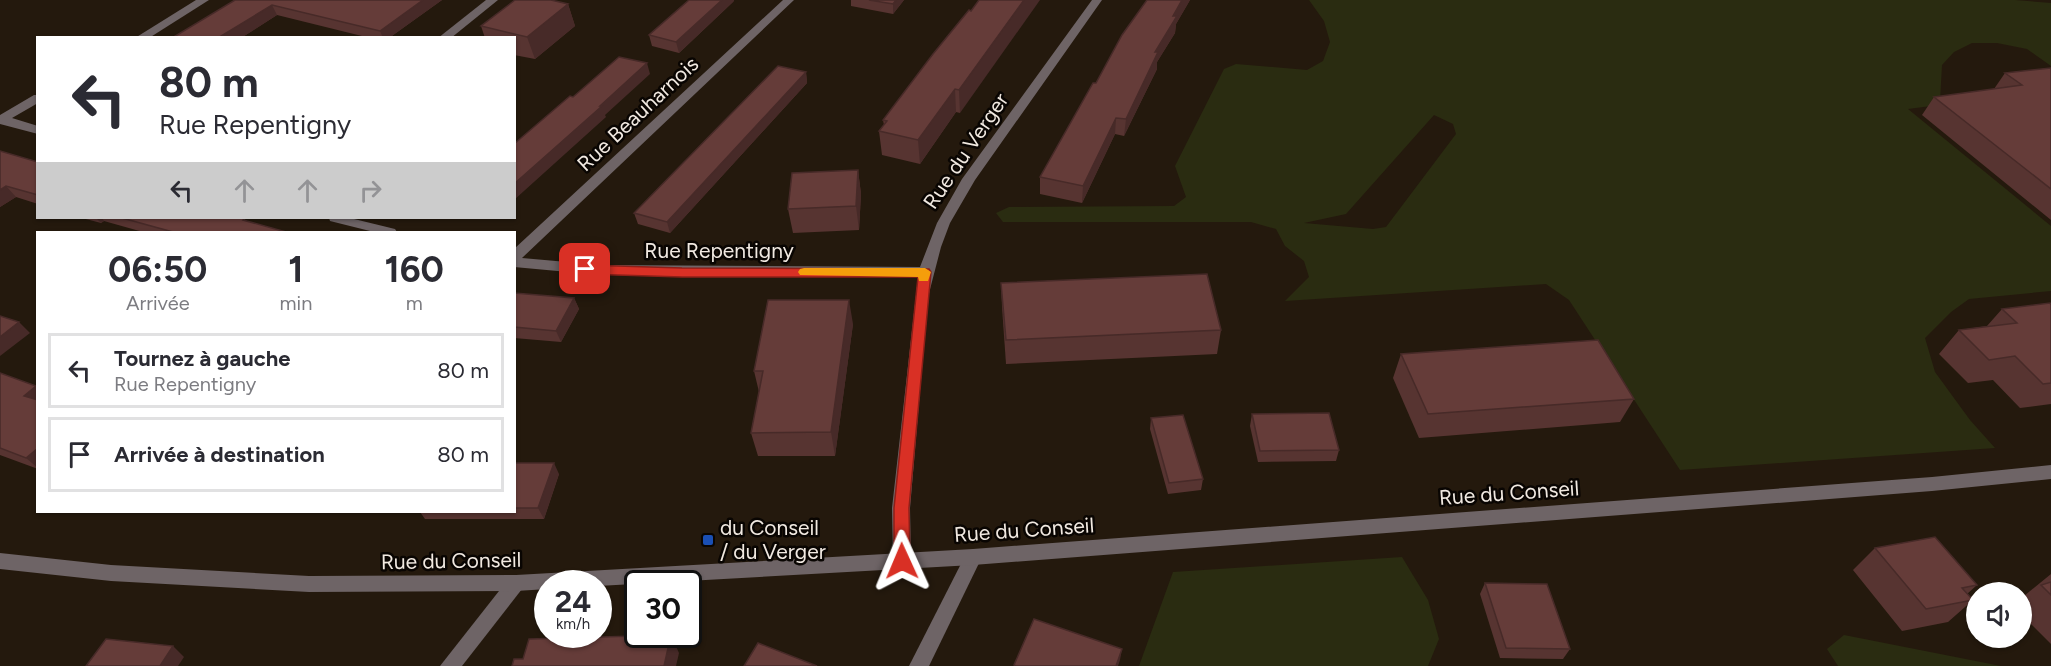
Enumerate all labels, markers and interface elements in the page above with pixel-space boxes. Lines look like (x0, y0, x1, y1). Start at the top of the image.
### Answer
street label: Rue Beauharnois (572, 51, 703, 176)
text: 80 m (159, 57, 259, 108)
icon: left (60, 60, 138, 138)
street label: Rue du Verger (918, 88, 1013, 213)
text: Rue Repentigny (159, 108, 351, 141)
icon: left (165, 174, 198, 207)
icon: ahead (228, 174, 261, 207)
icon: ahead (291, 174, 324, 207)
icon: right (354, 174, 387, 207)
street label: Rue Repentigny (644, 238, 794, 263)
pin (559, 243, 610, 294)
text: 06:50 (108, 248, 207, 291)
text: 1 (288, 248, 304, 291)
text: 160 (384, 248, 444, 291)
icon: arrive (568, 252, 601, 285)
text: Arrivée (126, 291, 190, 315)
text: min (280, 291, 312, 315)
text: m (406, 291, 423, 315)
text: Tournez à gauche (114, 345, 290, 372)
icon: left (63, 354, 96, 387)
text: 80 m (437, 357, 489, 384)
text: Rue Repentigny (114, 372, 256, 396)
icon: arrive (63, 438, 96, 471)
text: Arrivée à destination (114, 441, 325, 468)
text: 80 m (437, 441, 489, 468)
street label: Rue du Conseil (1438, 475, 1580, 510)
street label: Rue du Conseil (953, 512, 1095, 547)
place label: du Conseil / du Verger (720, 515, 826, 564)
position arrow (870, 529, 934, 593)
marker: du Conseil / du Verger (701, 533, 715, 547)
street label: Rue du Conseil (381, 547, 521, 574)
speed limit sign: 30 (624, 570, 702, 648)
map controls (1966, 582, 2032, 648)
button: sound (1966, 582, 2032, 648)
text: 24 (555, 583, 591, 620)
text: km/h (556, 615, 590, 633)

